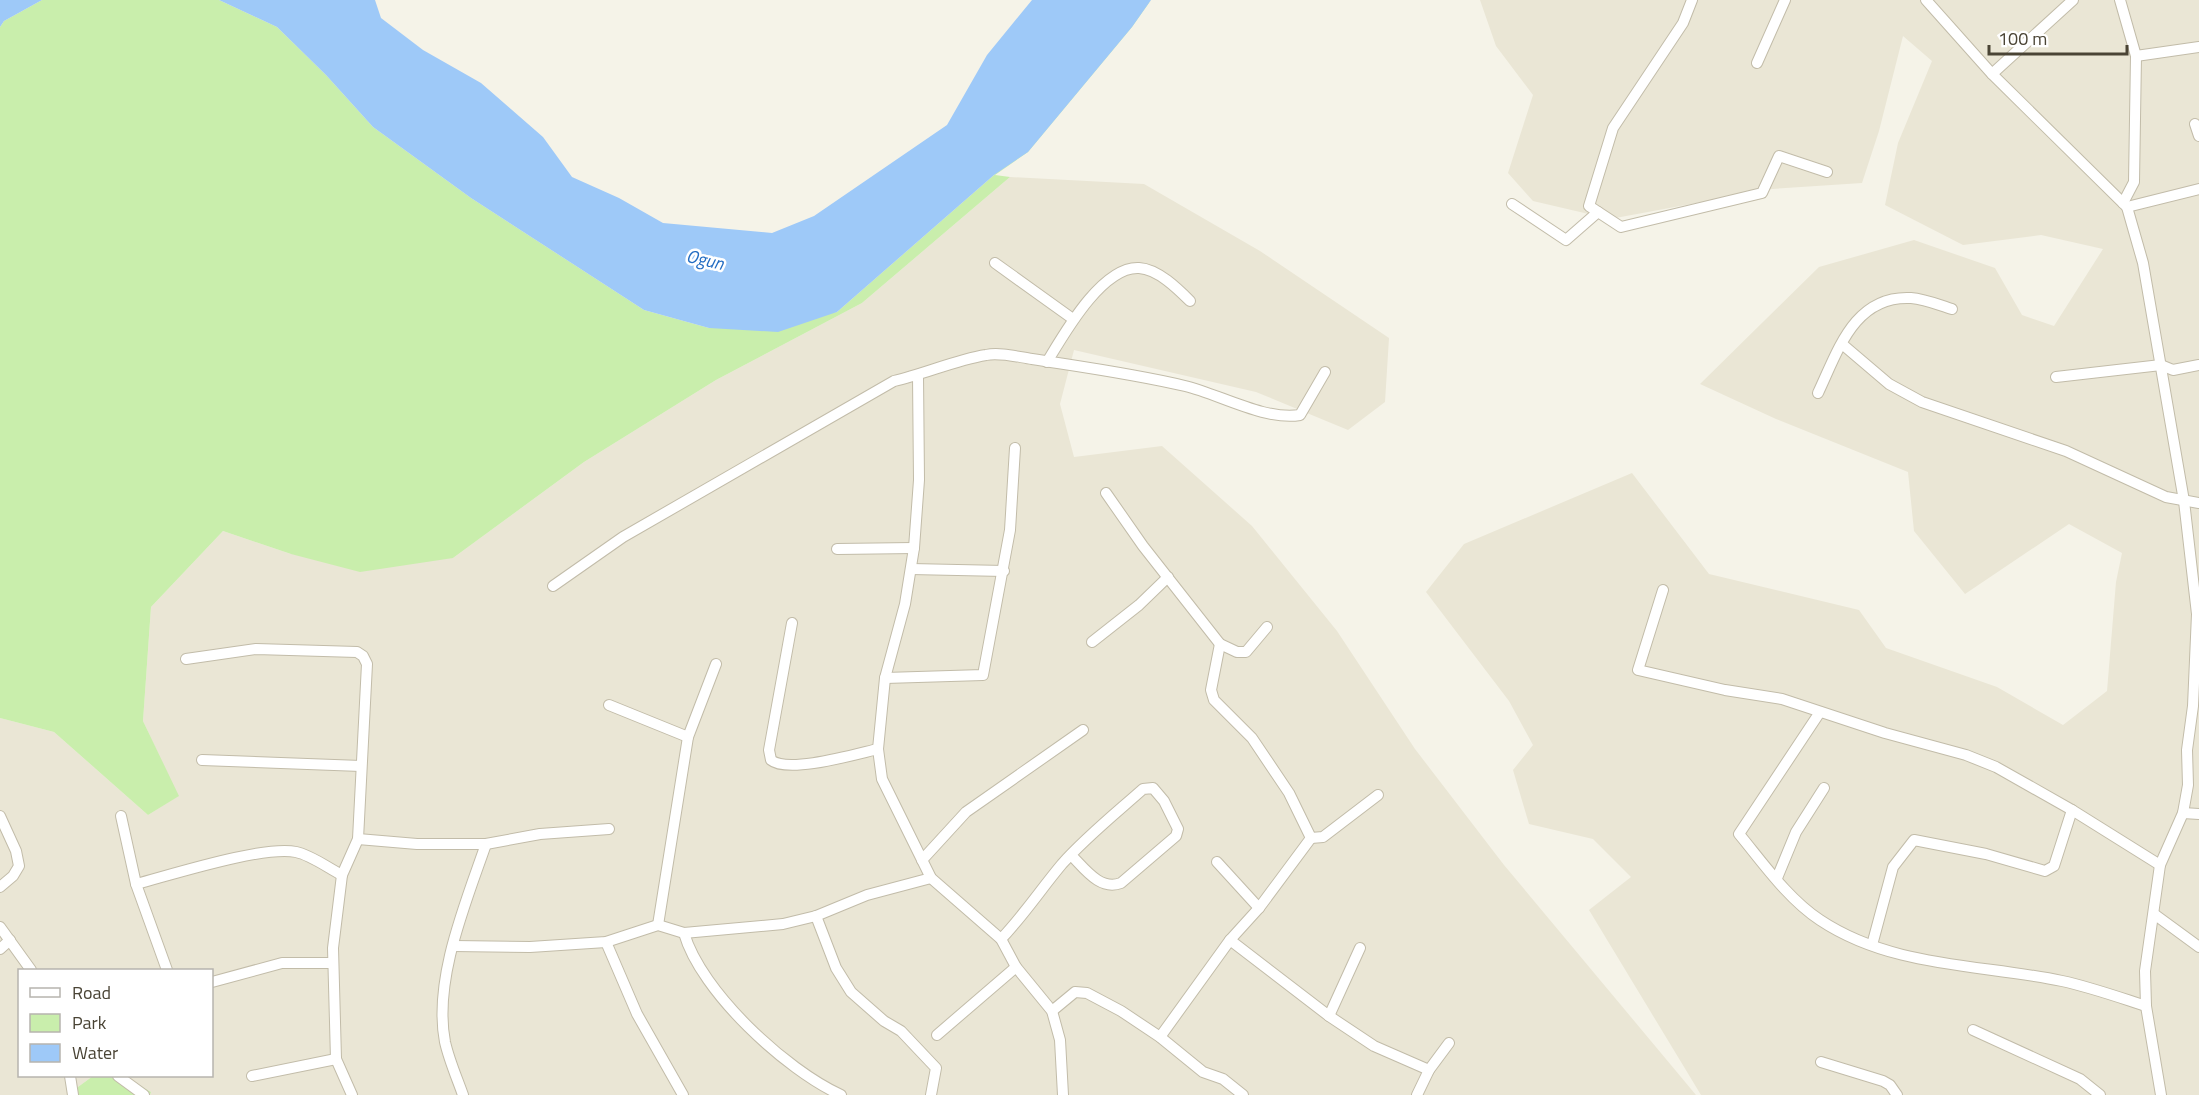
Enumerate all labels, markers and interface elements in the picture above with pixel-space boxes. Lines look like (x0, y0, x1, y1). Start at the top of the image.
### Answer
scale bar (1989, 18, 2127, 56)
text: 100 m (1998, 25, 2047, 52)
water label: Ogun (684, 242, 728, 277)
legend (18, 969, 213, 1077)
text: Road (72, 979, 111, 1006)
text: Park (72, 1009, 107, 1036)
text: Water (72, 1039, 118, 1066)

